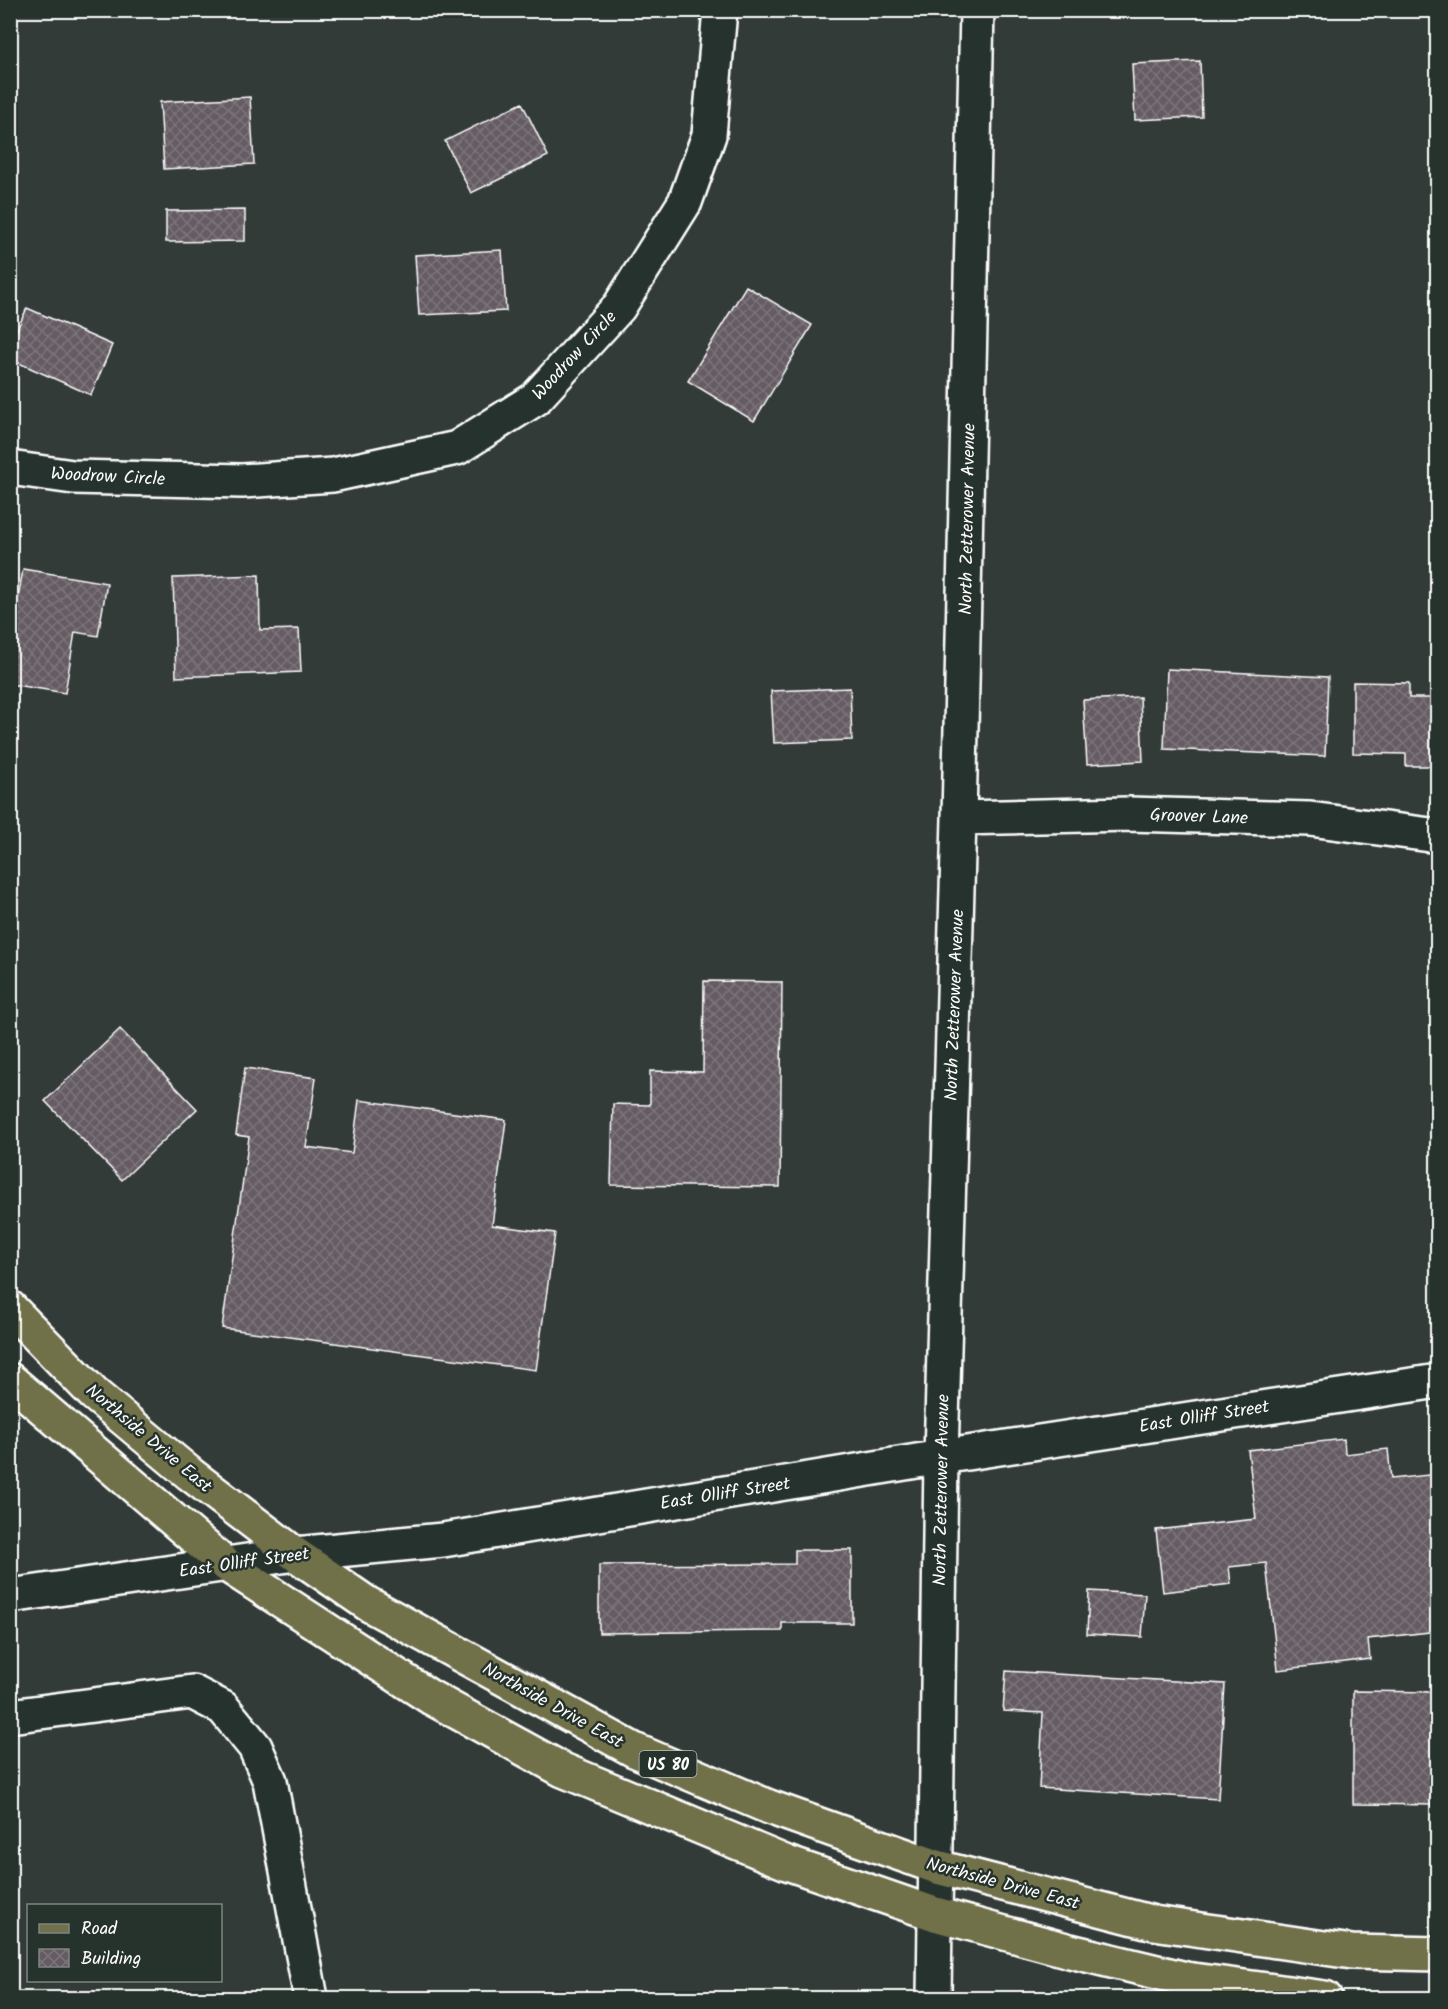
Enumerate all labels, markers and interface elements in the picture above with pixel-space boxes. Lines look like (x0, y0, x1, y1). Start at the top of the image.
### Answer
street label: Woodrow Circle (525, 304, 625, 408)
street label: North Zetterower Avenue (952, 423, 985, 615)
street label: Woodrow Circle (50, 460, 166, 495)
street label: Groover Lane (1149, 801, 1248, 834)
street label: North Zetterower Avenue (938, 909, 973, 1101)
street label: Northside Drive East (78, 1377, 218, 1502)
street label: East Olliff Street (1137, 1393, 1272, 1442)
street label: North Zetterower Avenue (926, 1394, 959, 1586)
street label: East Olliff Street (658, 1470, 793, 1519)
street label: East Olliff Street (177, 1540, 312, 1587)
street label: Northside Drive East (476, 1655, 629, 1758)
road number: US 80 (640, 1751, 696, 1777)
street label: Northside Drive East (923, 1850, 1083, 1919)
legend (27, 1904, 222, 1982)
text: Road (81, 1915, 118, 1944)
text: Building (81, 1945, 141, 1974)

